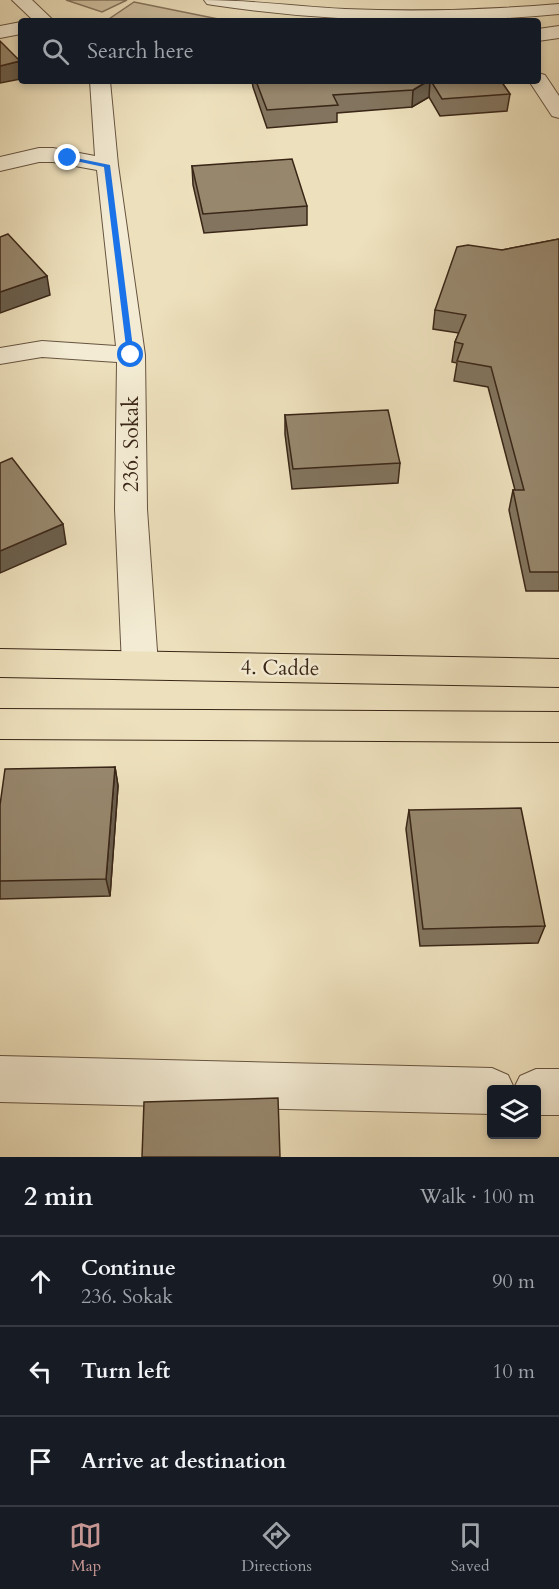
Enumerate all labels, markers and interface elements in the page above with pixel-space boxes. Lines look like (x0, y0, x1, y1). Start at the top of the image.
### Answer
search box (18, 18, 541, 84)
icon: search (39, 35, 72, 68)
text: Search here (87, 36, 194, 66)
route end (54, 144, 80, 170)
route start (117, 341, 143, 367)
street label: 236. Sokak (117, 395, 146, 492)
street label: 4. Cadde (240, 653, 320, 683)
map controls (487, 1085, 541, 1139)
button: layers (487, 1085, 541, 1139)
text: 2 min (24, 1179, 93, 1214)
text: Walk · 100 m (420, 1183, 535, 1210)
text: Continue (81, 1253, 176, 1283)
icon: ahead (24, 1265, 57, 1298)
text: 90 m (492, 1268, 535, 1295)
text: 236. Sokak (81, 1283, 173, 1310)
icon: left (24, 1355, 57, 1388)
text: Turn left (81, 1356, 170, 1386)
text: 10 m (492, 1358, 535, 1385)
icon: arrive (24, 1445, 57, 1478)
text: Arrive at destination (81, 1446, 286, 1476)
tab: Map (69, 1519, 102, 1577)
tab: Directions (241, 1519, 312, 1577)
tab: Saved (451, 1519, 490, 1577)

